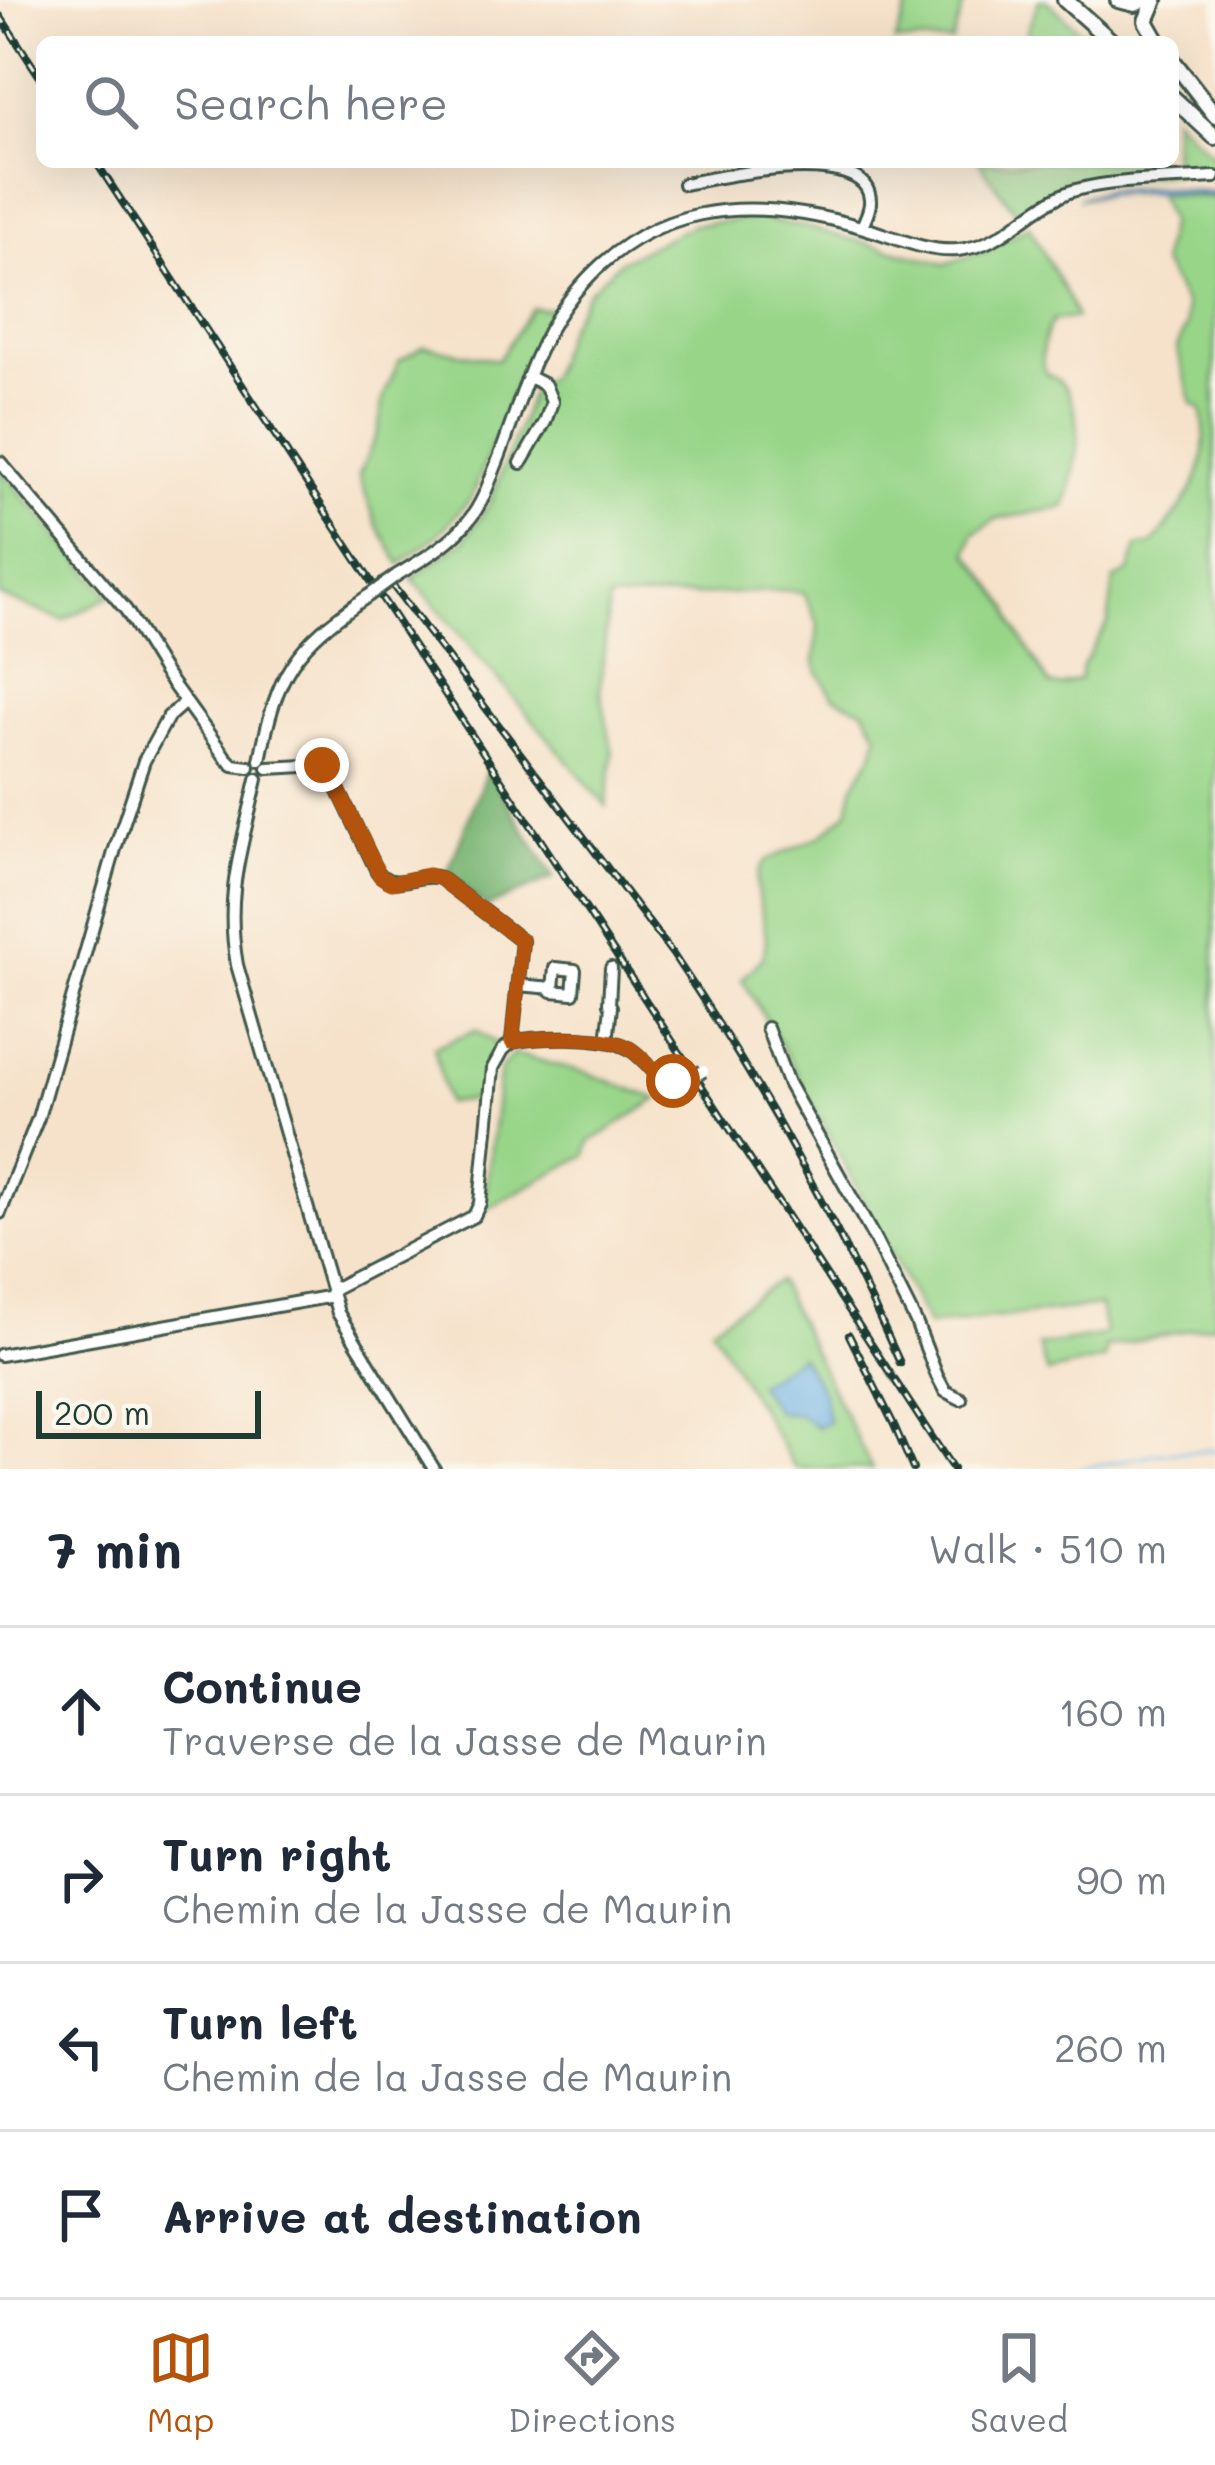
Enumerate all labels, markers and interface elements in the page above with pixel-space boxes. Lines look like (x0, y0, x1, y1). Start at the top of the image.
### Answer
search box (36, 36, 1179, 168)
icon: search (78, 69, 144, 135)
text: Search here (174, 73, 448, 131)
route end (295, 738, 349, 792)
route start (646, 1054, 700, 1108)
scale bar (36, 1385, 261, 1438)
text: 200 m (54, 1390, 150, 1433)
text: 7 min (48, 1514, 182, 1581)
text: Walk · 510 m (928, 1522, 1167, 1573)
text: Continue (162, 1656, 362, 1714)
icon: ahead (48, 1678, 114, 1744)
text: 160 m (1058, 1685, 1167, 1736)
text: Traverse de la Jasse de Maurin (162, 1714, 767, 1765)
text: Turn right (162, 1824, 391, 1882)
icon: right (48, 1846, 114, 1912)
text: 90 m (1076, 1853, 1167, 1904)
text: Chemin de la Jasse de Maurin (162, 1882, 732, 1933)
text: Turn left (162, 1992, 358, 2050)
icon: left (48, 2014, 114, 2080)
text: 260 m (1054, 2021, 1167, 2072)
text: Chemin de la Jasse de Maurin (162, 2050, 732, 2101)
icon: arrive (48, 2182, 114, 2248)
text: Arrive at destination (162, 2186, 642, 2244)
tab: Map (147, 2325, 214, 2440)
tab: Directions (508, 2325, 676, 2440)
tab: Saved (970, 2325, 1068, 2440)

